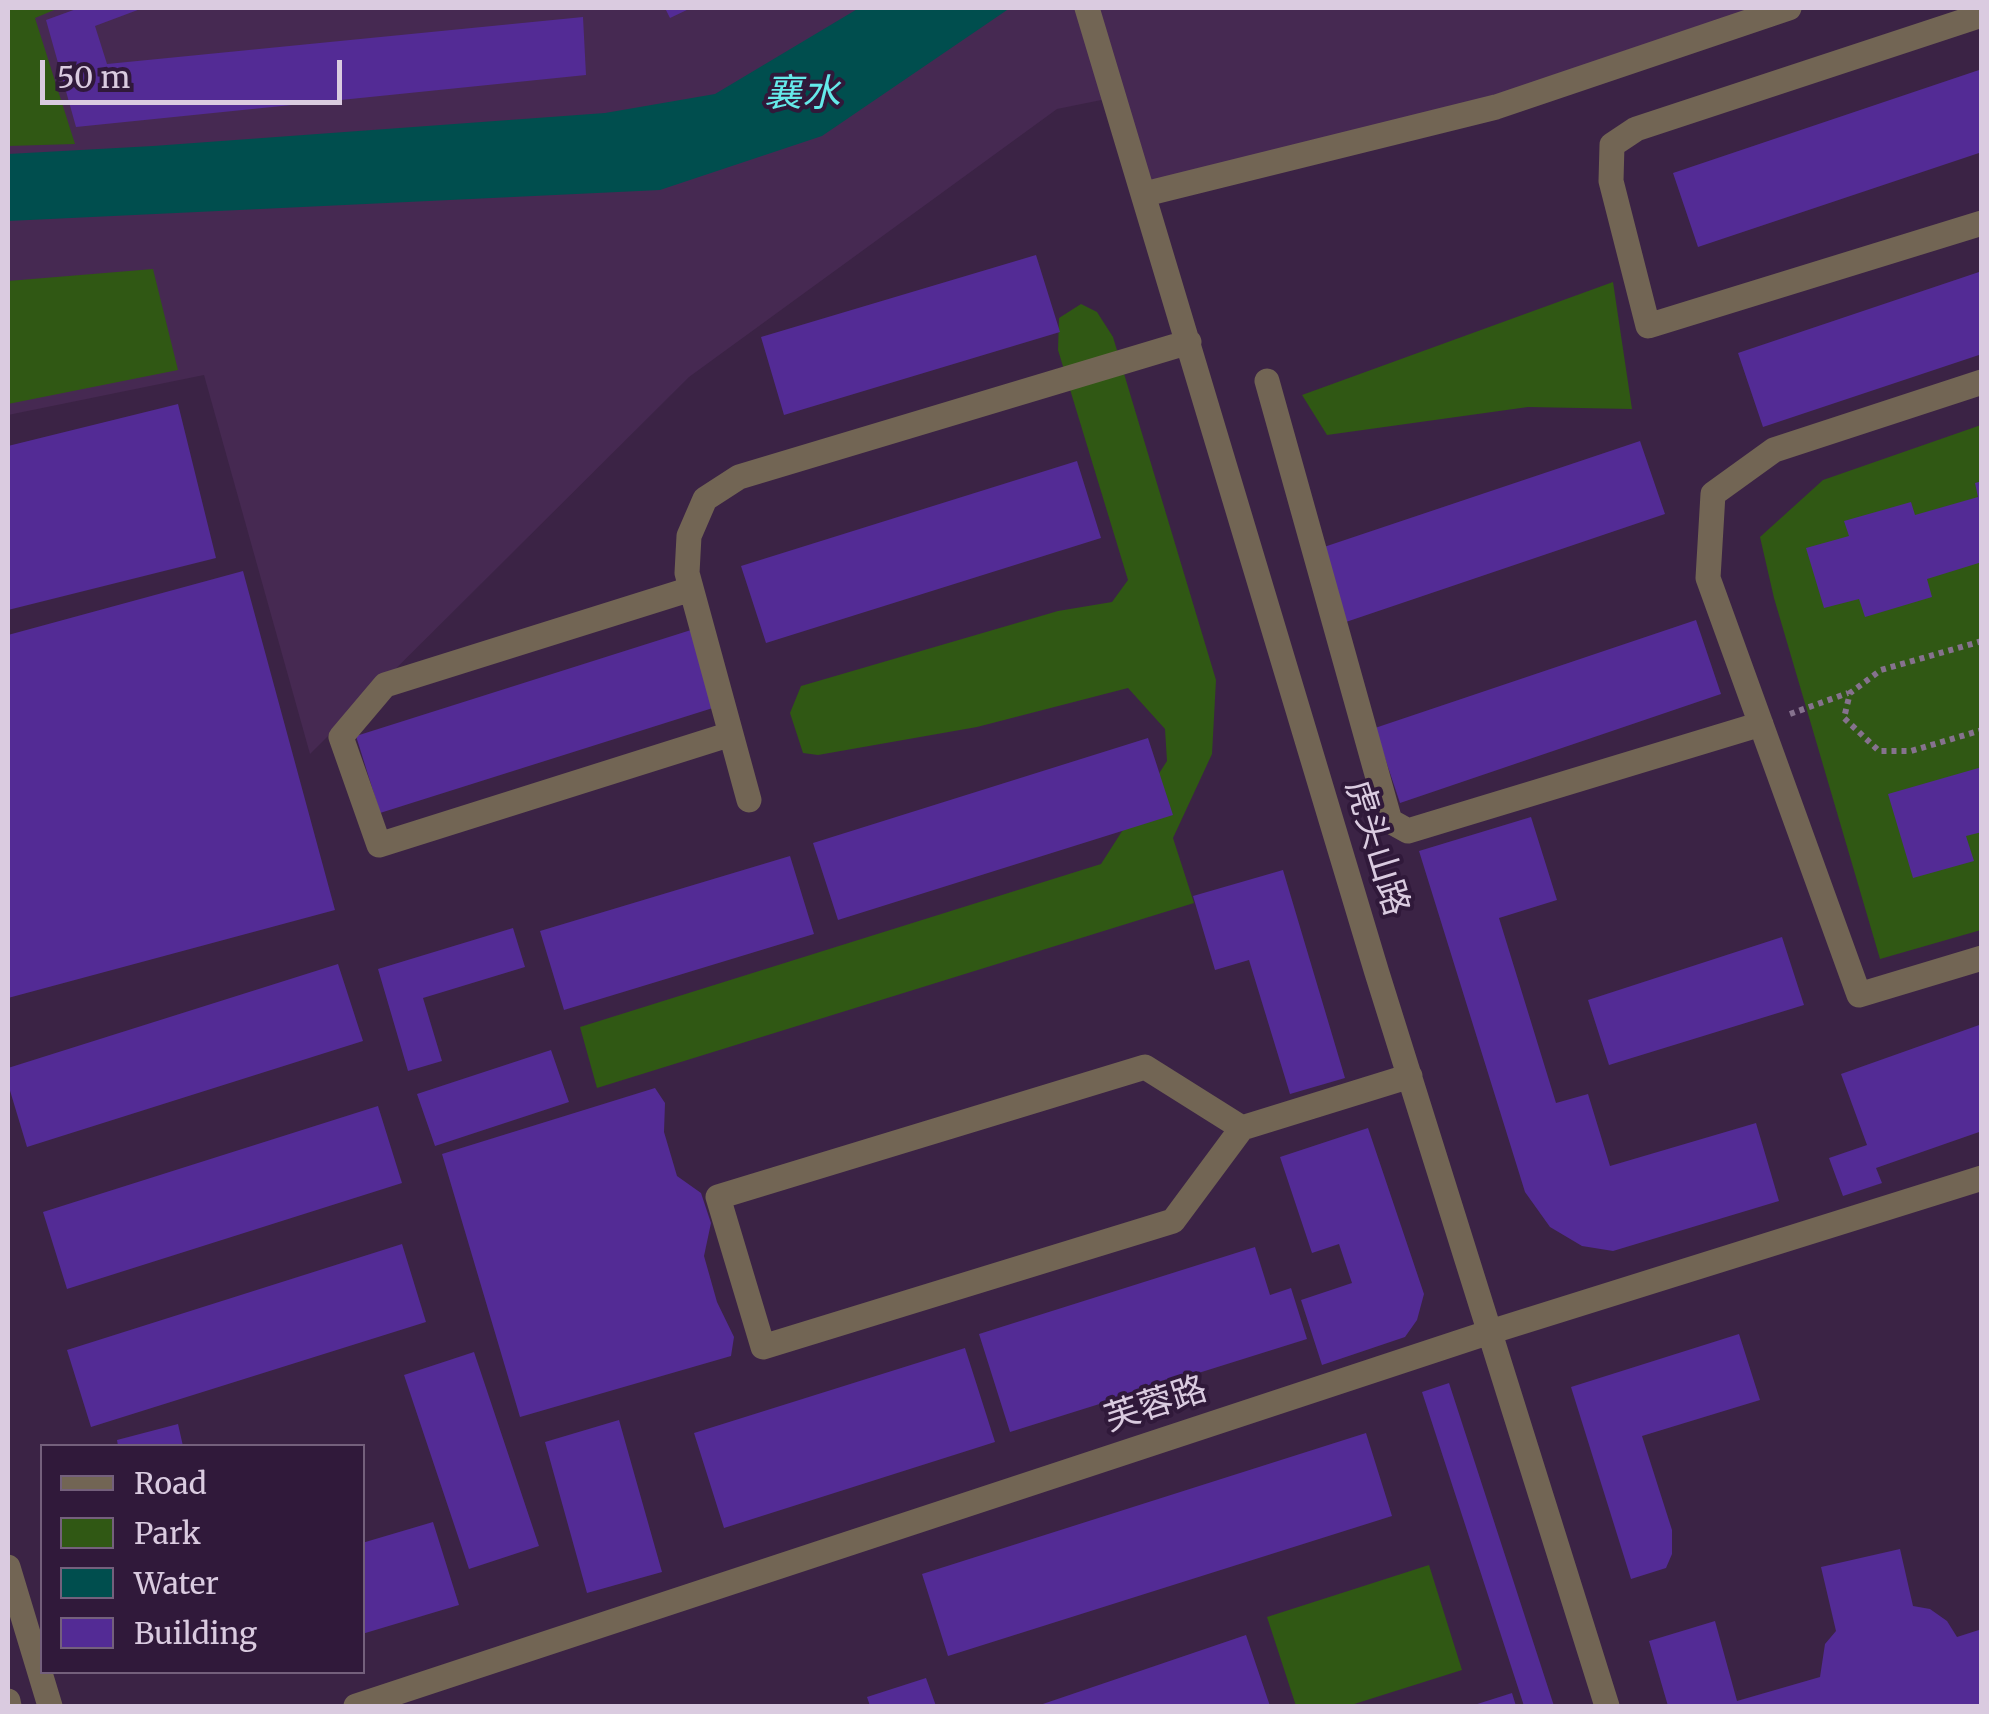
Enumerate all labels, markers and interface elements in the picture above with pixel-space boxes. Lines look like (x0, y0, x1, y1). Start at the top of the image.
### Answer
scale bar (45, 40, 348, 102)
text: 50 m (57, 58, 130, 96)
water label: 襄水 (764, 72, 840, 118)
street label: 虎头山路 (1335, 775, 1417, 921)
street label: 芙蓉路 (1100, 1369, 1212, 1441)
legend (40, 1444, 365, 1674)
text: Road (134, 1464, 207, 1502)
text: Park (134, 1514, 201, 1552)
text: Water (134, 1564, 219, 1602)
text: Building (134, 1614, 257, 1652)

